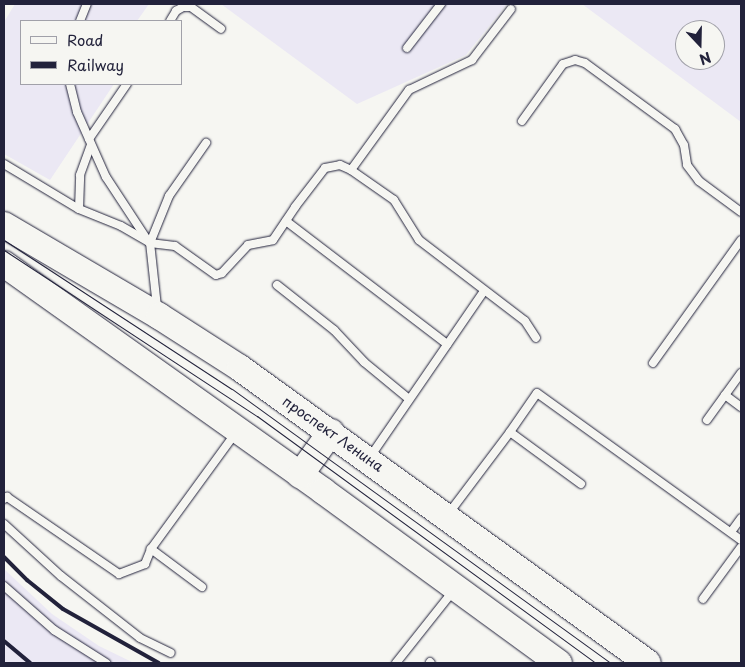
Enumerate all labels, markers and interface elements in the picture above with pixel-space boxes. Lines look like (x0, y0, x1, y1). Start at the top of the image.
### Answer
legend (20, 20, 182, 85)
north arrow (675, 20, 725, 70)
text: Road (67, 28, 103, 51)
text: N (696, 47, 714, 70)
text: Railway (67, 53, 124, 76)
street label: проспект Ленина (279, 393, 387, 475)

